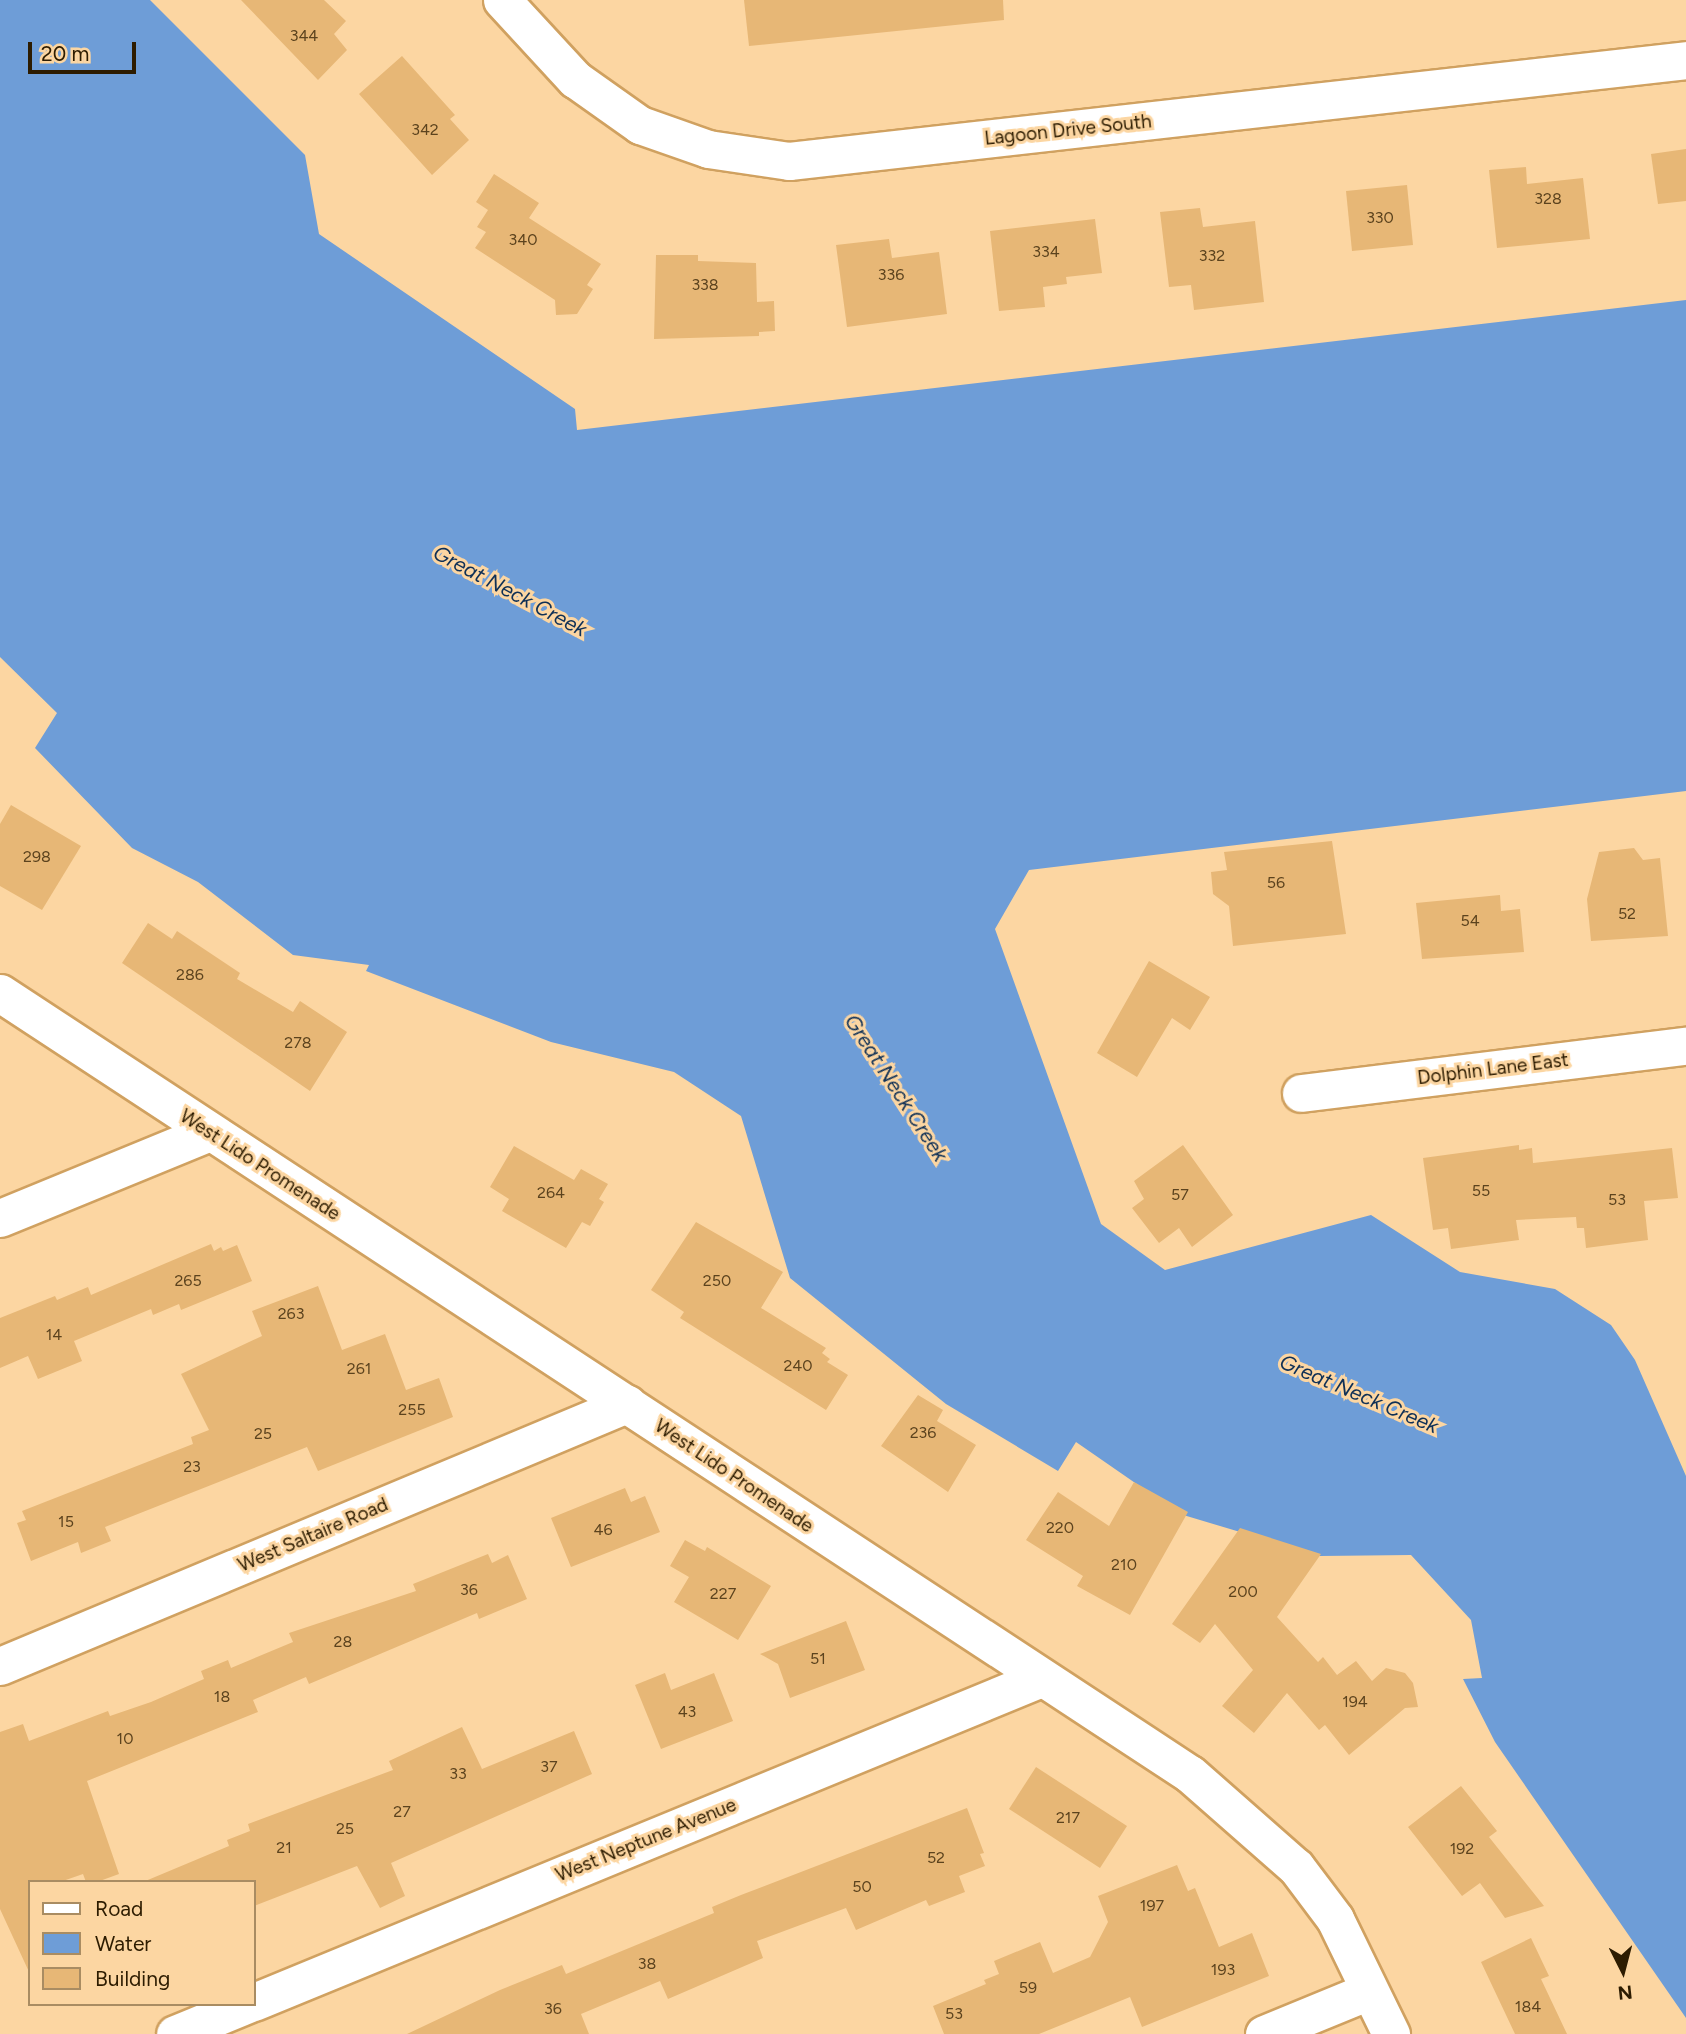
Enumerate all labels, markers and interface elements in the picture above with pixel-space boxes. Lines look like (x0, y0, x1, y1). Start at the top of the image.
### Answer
house number: 344 (290, 26, 318, 46)
scale bar (32, 28, 140, 72)
text: 20 m (41, 41, 89, 66)
street label: Lagoon Drive South (983, 110, 1153, 150)
house number: 342 (411, 120, 439, 140)
house number: 328 (1534, 189, 1562, 209)
house number: 330 (1366, 208, 1394, 228)
house number: 340 (509, 230, 537, 250)
house number: 334 (1032, 242, 1060, 262)
house number: 332 (1199, 246, 1225, 266)
house number: 336 (878, 265, 904, 285)
house number: 338 (691, 275, 719, 295)
water label: Great Neck Creek (429, 540, 591, 642)
house number: 298 (23, 847, 51, 867)
house number: 56 (1267, 873, 1285, 893)
house number: 52 (1618, 904, 1636, 924)
house number: 54 (1460, 911, 1480, 931)
house number: 286 (176, 965, 204, 985)
water label: Great Neck Creek (839, 1010, 953, 1166)
house number: 278 (284, 1033, 312, 1053)
street label: Dolphin Lane East (1416, 1048, 1570, 1090)
street label: West Lido Promenade (176, 1105, 344, 1225)
house number: 55 (1472, 1181, 1490, 1201)
house number: 264 (537, 1183, 565, 1203)
house number: 57 (1171, 1185, 1189, 1205)
house number: 53 (1608, 1190, 1626, 1210)
house number: 265 (174, 1271, 202, 1291)
house number: 250 (703, 1271, 731, 1291)
house number: 263 (278, 1304, 304, 1324)
house number: 14 (46, 1325, 62, 1345)
water label: Great Neck Creek (1276, 1349, 1442, 1439)
house number: 240 (783, 1356, 813, 1376)
house number: 261 (347, 1359, 371, 1379)
house number: 255 (398, 1400, 426, 1420)
street label: West Lido Promenade (650, 1414, 818, 1538)
house number: 236 (910, 1423, 936, 1443)
house number: 25 (254, 1424, 272, 1444)
house number: 23 (183, 1457, 201, 1477)
street label: West Saltaire Road (235, 1493, 391, 1577)
house number: 15 (58, 1512, 74, 1532)
house number: 220 (1046, 1518, 1074, 1538)
house number: 46 (594, 1520, 612, 1540)
house number: 210 (1111, 1555, 1137, 1575)
house number: 36 (460, 1580, 478, 1600)
house number: 200 (1228, 1582, 1258, 1602)
house number: 227 (710, 1584, 736, 1604)
house number: 28 (334, 1632, 352, 1652)
house number: 51 (810, 1649, 826, 1669)
house number: 18 (214, 1687, 230, 1707)
house number: 194 (1342, 1692, 1368, 1712)
house number: 43 (678, 1702, 696, 1722)
house number: 10 (117, 1729, 133, 1749)
house number: 37 (540, 1757, 558, 1777)
house number: 33 (449, 1764, 467, 1784)
street label: West Neptune Avenue (552, 1793, 740, 1887)
house number: 27 (393, 1802, 411, 1822)
house number: 217 (1056, 1808, 1080, 1828)
house number: 25 (336, 1819, 354, 1839)
house number: 21 (276, 1838, 292, 1858)
house number: 192 (1450, 1839, 1474, 1859)
house number: 52 (927, 1848, 945, 1868)
house number: 50 (852, 1877, 872, 1897)
legend (28, 1880, 256, 2006)
text: Road (95, 1896, 143, 1921)
house number: 197 (1140, 1896, 1164, 1916)
text: Water (95, 1931, 151, 1956)
north arrow (1588, 1936, 1658, 2006)
house number: 38 (638, 1954, 656, 1974)
house number: 193 (1211, 1960, 1235, 1980)
text: Building (95, 1966, 170, 1991)
house number: 59 (1019, 1978, 1037, 1998)
text: N (1617, 1980, 1634, 2005)
house number: 184 (1515, 1997, 1541, 2017)
house number: 36 (544, 1999, 562, 2019)
house number: 53 (945, 2004, 963, 2024)

